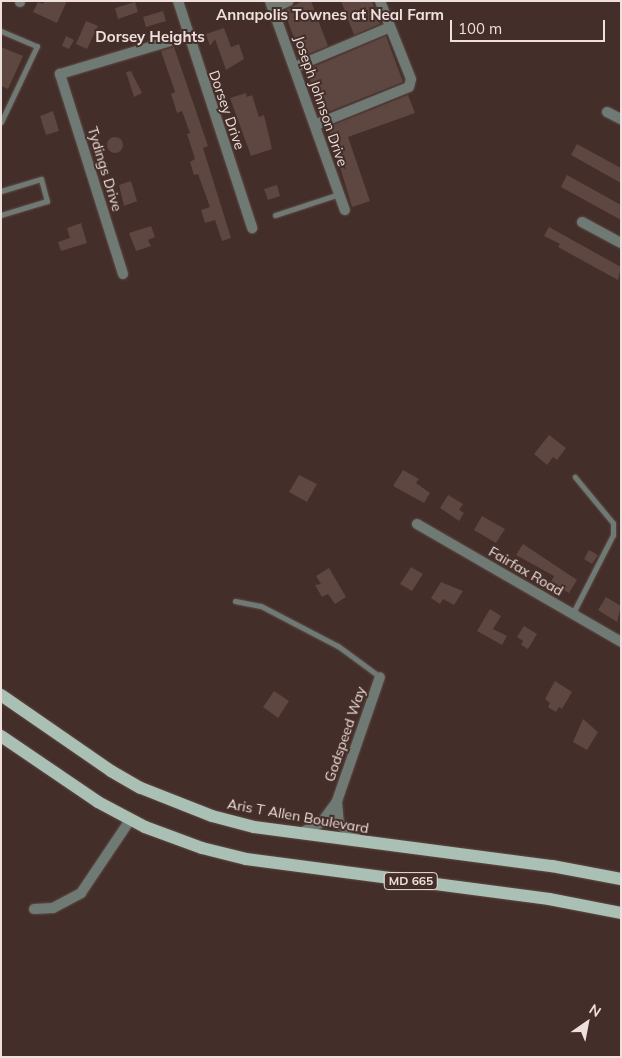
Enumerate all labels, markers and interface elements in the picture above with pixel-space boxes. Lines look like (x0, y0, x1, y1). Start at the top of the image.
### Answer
district label: Annapolis Townes at Neal Farm (216, 6, 444, 24)
scale bar (452, 10, 607, 42)
text: 100 m (458, 19, 502, 38)
district label: Dorsey Heights (95, 28, 205, 46)
street label: Joseph Johnson Drive (291, 33, 351, 169)
street label: Dorsey Drive (206, 68, 248, 152)
street label: Tydings Drive (84, 125, 126, 213)
street label: Fairfax Road (486, 543, 566, 599)
street label: Godspeed Way (321, 684, 369, 784)
street label: Aris T Allen Boulevard (226, 795, 370, 837)
road number: MD 665 (384, 871, 438, 890)
north arrow (562, 998, 612, 1048)
text: N (586, 1000, 605, 1021)

